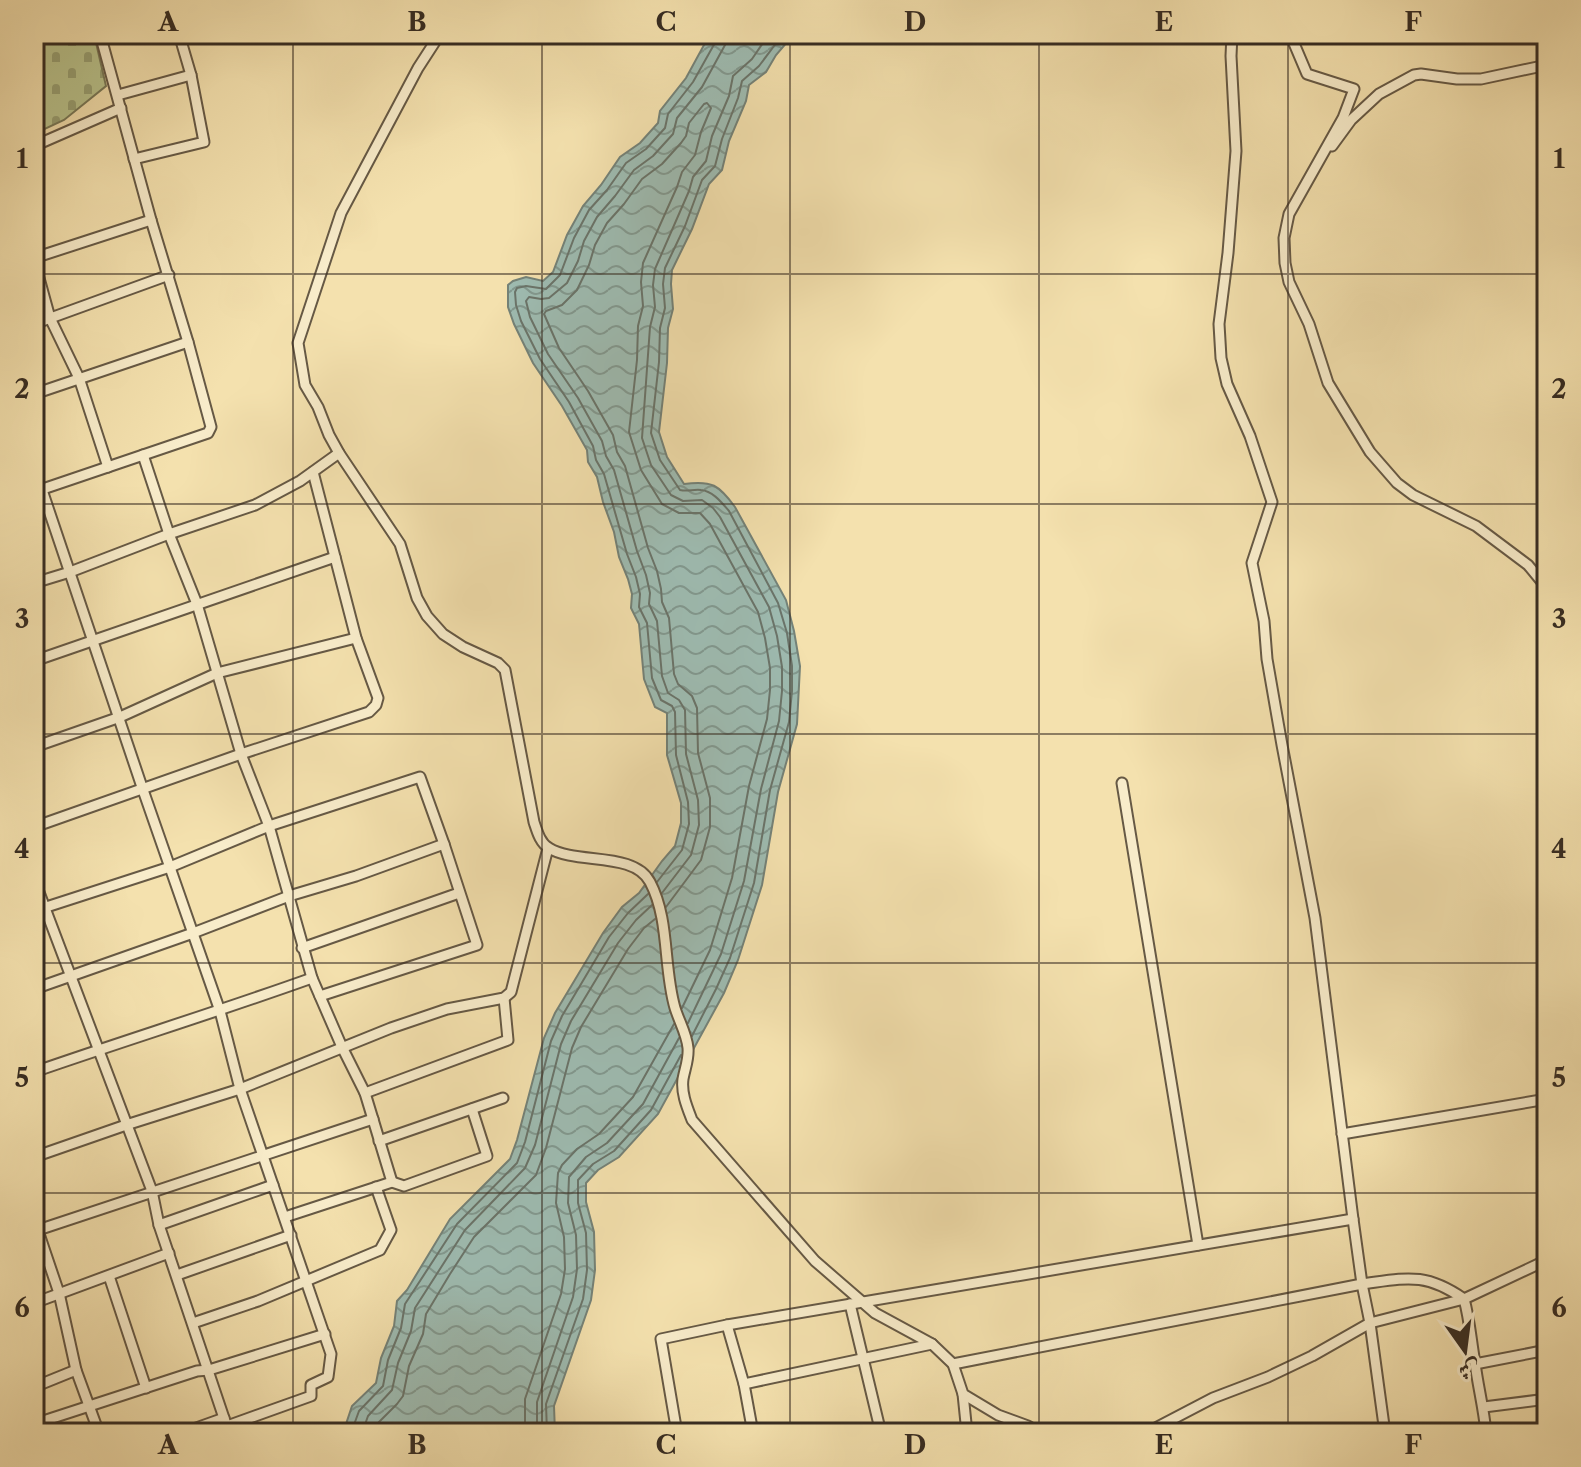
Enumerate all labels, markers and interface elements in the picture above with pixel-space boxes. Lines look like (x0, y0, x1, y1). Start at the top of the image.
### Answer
text: A (157, 6, 179, 38)
text: B (407, 6, 427, 38)
text: C (656, 6, 676, 38)
text: D (904, 6, 926, 38)
text: E (1155, 6, 1173, 38)
text: F (1404, 6, 1422, 38)
text: 1 (16, 143, 28, 175)
text: 1 (1553, 143, 1565, 175)
text: 2 (14, 373, 30, 405)
text: 2 (1551, 373, 1567, 405)
text: 3 (15, 603, 29, 635)
text: 3 (1552, 603, 1566, 635)
text: 4 (14, 833, 30, 865)
text: 4 (1551, 833, 1567, 865)
text: 5 (15, 1062, 29, 1094)
text: 5 (1552, 1062, 1566, 1094)
text: 6 (14, 1292, 30, 1324)
text: 6 (1551, 1292, 1567, 1324)
north arrow (1425, 1311, 1505, 1391)
text: ش (1456, 1354, 1484, 1386)
text: A (157, 1429, 179, 1461)
text: B (407, 1429, 427, 1461)
text: C (656, 1429, 676, 1461)
text: D (904, 1429, 926, 1461)
text: E (1155, 1429, 1173, 1461)
text: F (1404, 1429, 1422, 1461)

